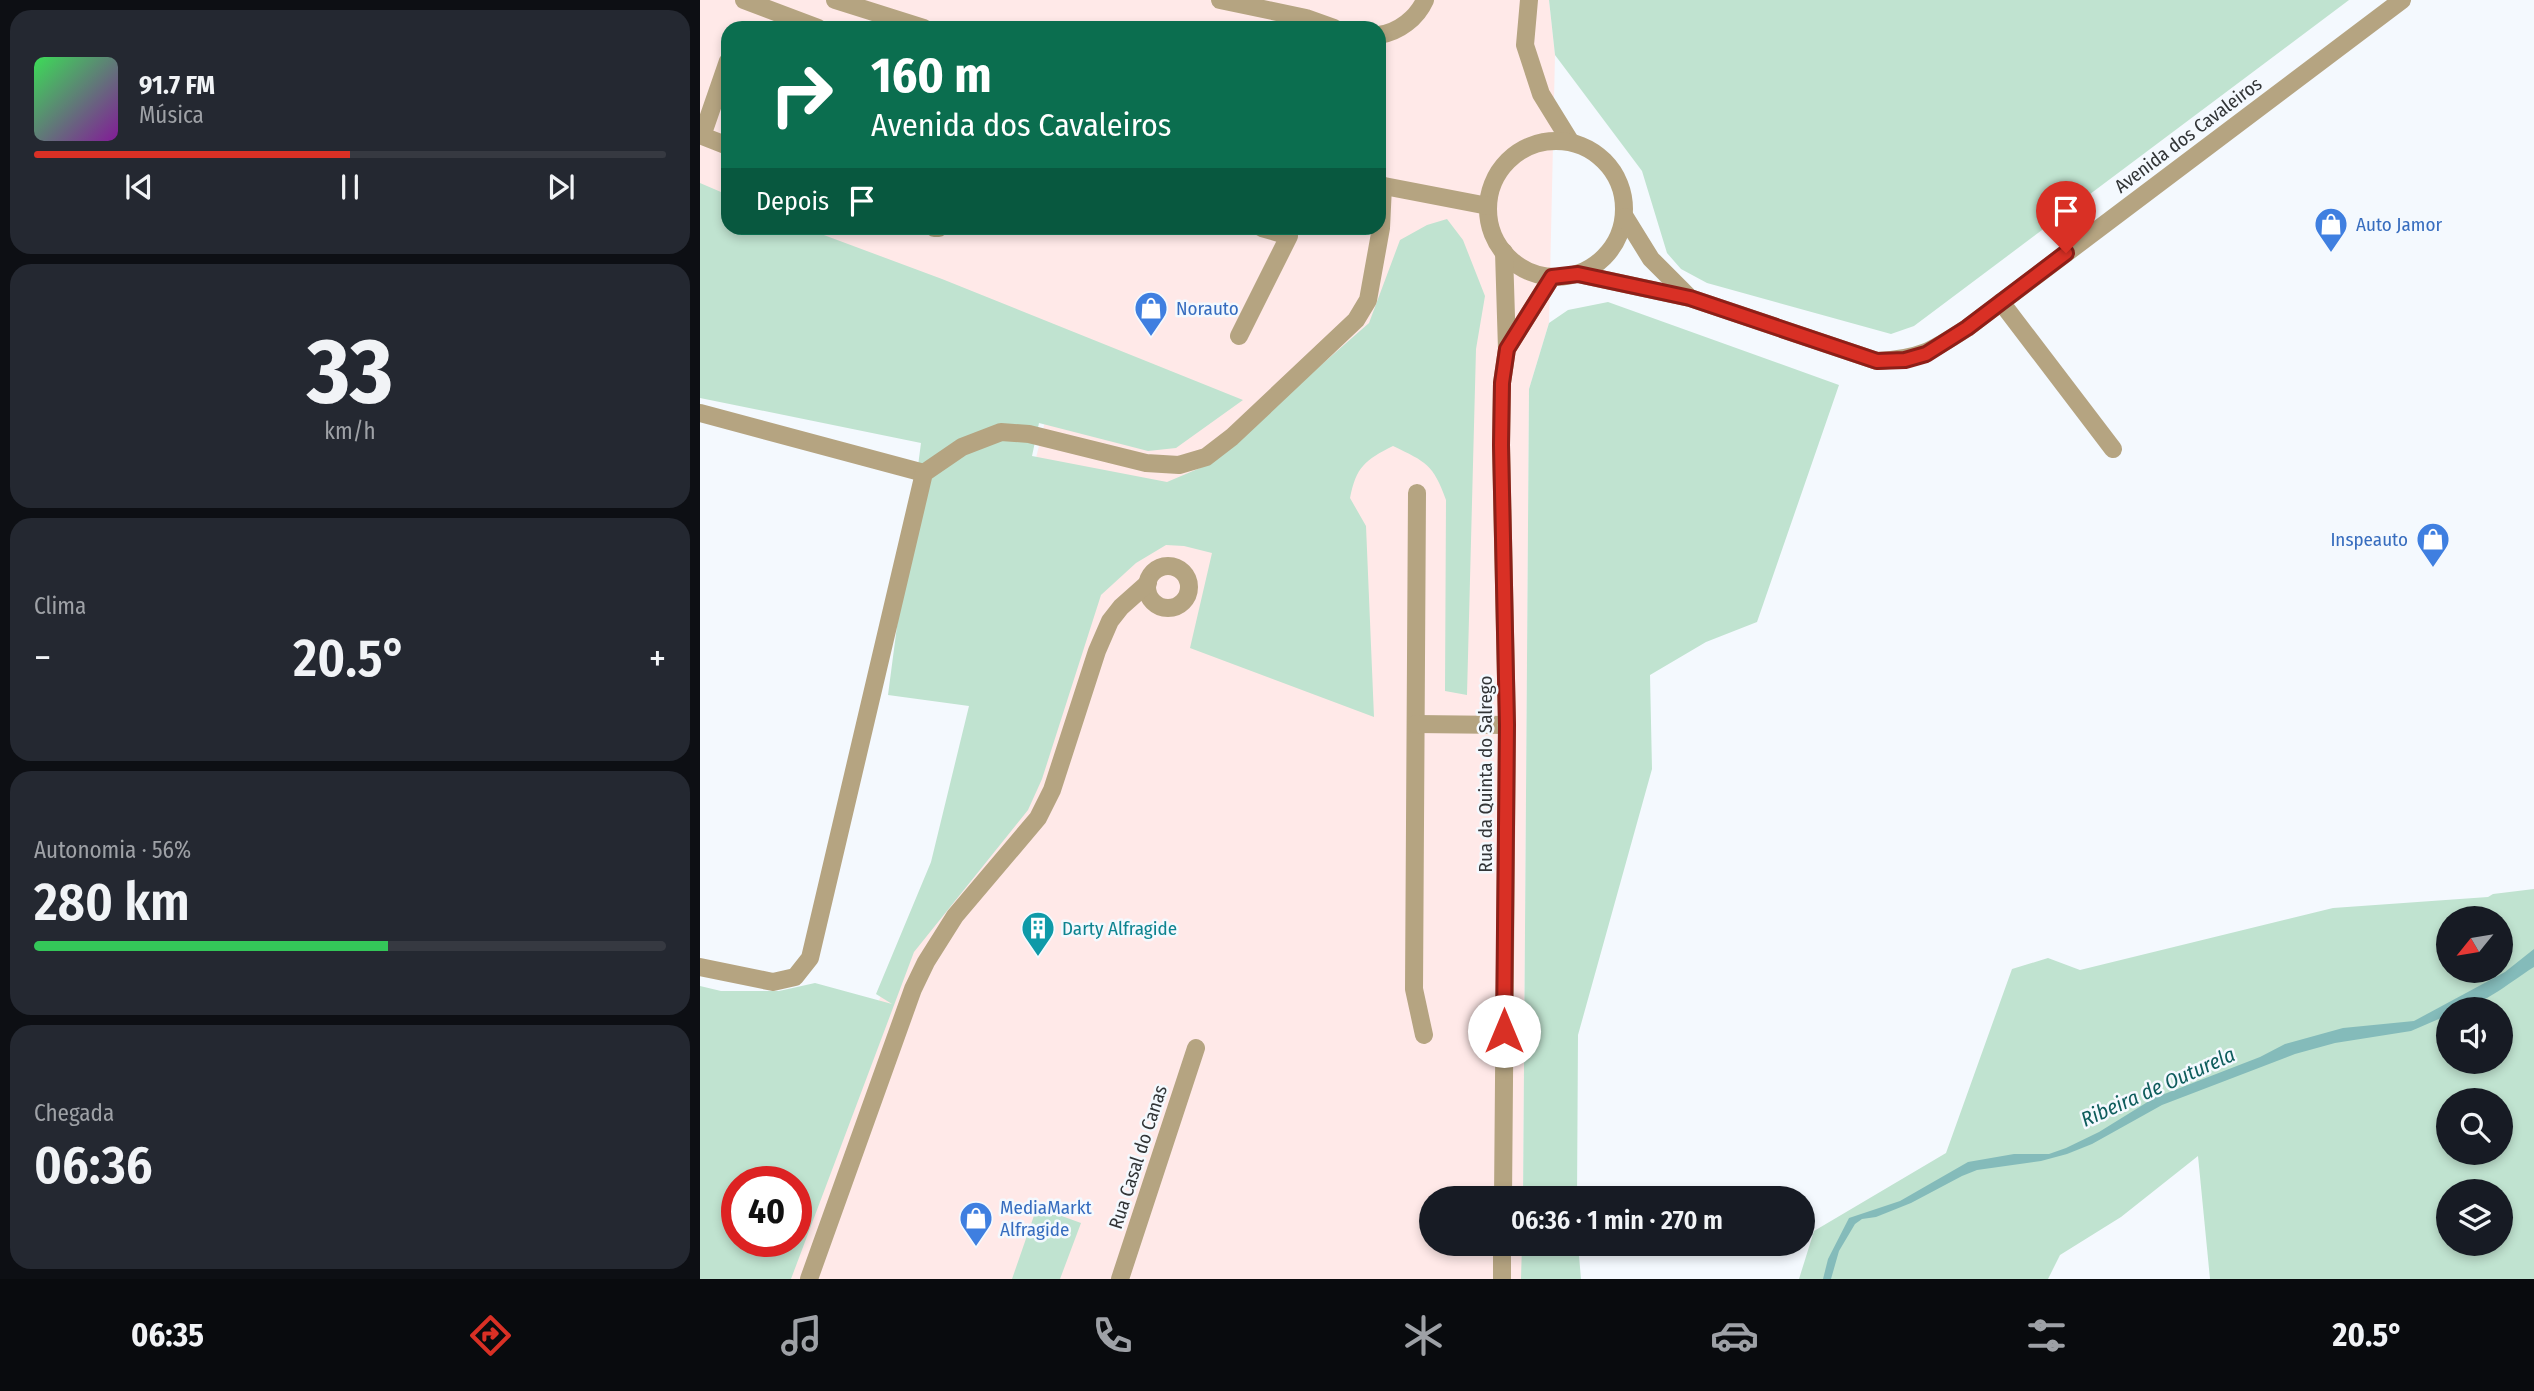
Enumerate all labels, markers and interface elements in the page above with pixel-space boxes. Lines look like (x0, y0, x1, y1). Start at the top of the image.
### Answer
text: 160 m (871, 46, 992, 105)
icon: right (756, 49, 847, 140)
text: 91.7 FM (139, 70, 215, 101)
street label: Avenida dos Cavaleiros (2110, 72, 2266, 198)
text: Música (139, 101, 204, 129)
text: Avenida dos Cavaleiros (871, 106, 1171, 144)
icon: previous (120, 168, 158, 206)
icon: pause (331, 168, 369, 206)
icon: next (542, 168, 580, 206)
pin (2036, 181, 2096, 253)
icon: arrive (843, 182, 881, 220)
text: Depois (756, 186, 829, 217)
icon: arrive (2047, 192, 2085, 230)
shop icon: Auto Jamor (2312, 205, 2350, 254)
place label: Auto Jamor (2356, 213, 2442, 236)
shop icon: Norauto (1132, 289, 1170, 338)
place label: Norauto (1176, 297, 1239, 320)
text: 33 (307, 317, 393, 426)
text: km/h (324, 417, 376, 445)
shop icon: Inspeauto (2414, 520, 2452, 569)
place label: Inspeauto (2330, 528, 2408, 551)
text: Clima (34, 592, 86, 620)
text: 20.5° (293, 627, 407, 690)
text: − (34, 635, 51, 681)
text: + (649, 635, 666, 681)
street label: Rua da Quinta do Salrego (1474, 676, 1497, 872)
text: Autonomia · 56% (34, 836, 191, 864)
text: 280 km (34, 871, 190, 934)
north arrow (2436, 906, 2513, 984)
map controls (2436, 906, 2513, 1256)
building icon: Darty Alfragide (1019, 909, 1057, 958)
place label: Darty Alfragide (1062, 917, 1177, 940)
position arrow (1467, 994, 1541, 1068)
button: sound (2436, 997, 2513, 1074)
water label: Ribeira de Outurela (2077, 1041, 2239, 1133)
street label: Rua Casal do Canas (1104, 1082, 1172, 1232)
button: search (2436, 1088, 2513, 1165)
text: Chegada (34, 1099, 114, 1127)
text: 06:36 (34, 1134, 153, 1197)
speed limit sign: 40 (721, 1166, 812, 1257)
button: layers (2436, 1179, 2513, 1256)
place label: MediaMarkt Alfragide (1000, 1196, 1092, 1241)
shop icon: MediaMarkt Alfragide (957, 1199, 995, 1248)
text: 06:36 · 1 min · 270 m (1511, 1205, 1723, 1236)
icon: directions (466, 1311, 515, 1360)
icon: music (777, 1311, 826, 1360)
icon: phone (1088, 1311, 1137, 1360)
icon: climate (1399, 1311, 1448, 1360)
icon: car (1710, 1311, 1759, 1360)
icon: filters (2022, 1311, 2071, 1360)
text: 06:35 (131, 1316, 204, 1354)
text: 20.5° (2333, 1316, 2403, 1354)

